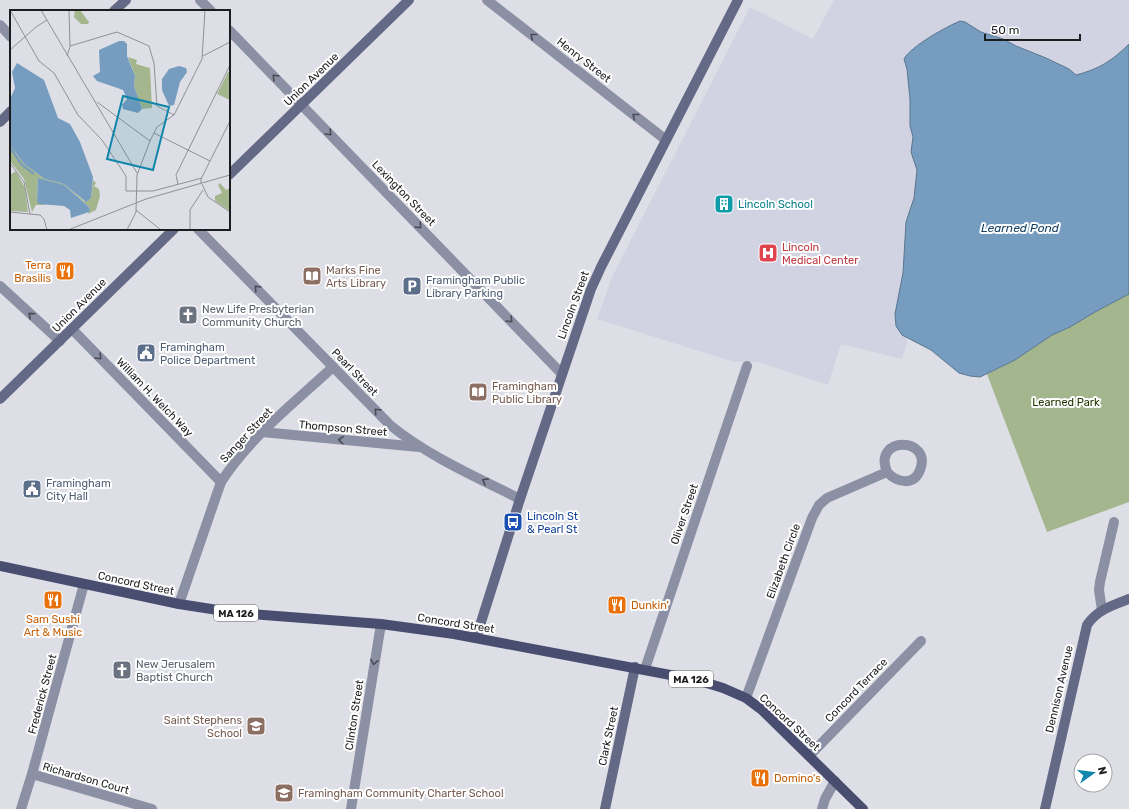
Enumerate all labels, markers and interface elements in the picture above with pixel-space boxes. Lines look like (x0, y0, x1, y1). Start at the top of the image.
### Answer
inset map (10, 10, 230, 230)
scale bar (985, 16, 1080, 42)
text: 50 m (991, 23, 1019, 37)
one-way arrow (530, 34, 537, 41)
street label: Henry Street (554, 35, 614, 86)
street label: Union Avenue (281, 50, 341, 109)
one-way arrow (272, 74, 280, 82)
one-way arrow (633, 114, 640, 121)
one-way arrow (324, 128, 332, 136)
street label: Lexington Street (369, 158, 439, 229)
building icon: Lincoln School (713, 193, 735, 215)
place label: Lincoln School (738, 198, 813, 211)
one-way arrow (414, 221, 422, 229)
water label: Learned Pond (981, 221, 1060, 235)
place label: Lincoln Medical Center (782, 241, 859, 267)
hospital icon: Lincoln Medical Center (757, 242, 779, 264)
place label: Terra Brasilis (14, 259, 51, 285)
restaurant icon: Terra Brasilis (54, 260, 76, 282)
place label: Marks Fine Arts Library (326, 264, 386, 290)
library icon: Marks Fine Arts Library (301, 265, 323, 287)
street label: Lincoln Street (555, 269, 592, 341)
place label: Framingham Public Library Parking (426, 274, 525, 300)
parking icon: Framingham Public Library Parking (401, 275, 423, 297)
street label: Union Avenue (50, 276, 109, 335)
one-way arrow (254, 285, 261, 293)
place label: New Life Presbyterian Community Church (202, 303, 314, 329)
church icon: New Life Presbyterian Community Church (177, 304, 199, 326)
one-way arrow (28, 312, 36, 319)
one-way arrow (505, 315, 512, 323)
place label: Framingham Police Department (160, 341, 256, 367)
public building icon: Framingham Police Department (135, 342, 157, 364)
street label: Pearl Street (329, 346, 381, 399)
one-way arrow (94, 352, 102, 360)
street label: William H. Welch Way (114, 355, 196, 439)
place label: Framingham Public Library (492, 380, 562, 406)
library icon: Framingham Public Library (467, 381, 489, 403)
park label: Learned Park (1032, 396, 1100, 409)
street label: Sanger Street (217, 405, 276, 466)
one-way arrow (374, 408, 382, 416)
street label: Thompson Street (298, 418, 388, 439)
one-way arrow (338, 436, 344, 445)
place label: Framingham City Hall (46, 477, 111, 503)
public building icon: Framingham City Hall (21, 478, 43, 500)
one-way arrow (482, 479, 490, 486)
street label: Oliver Street (668, 481, 701, 546)
place label: Lincoln St & Pearl St (527, 510, 579, 536)
bus stop icon: Lincoln St & Pearl St (502, 511, 524, 533)
street label: Elizabeth Circle (764, 522, 803, 601)
street label: Concord Street (96, 569, 176, 598)
restaurant icon: Sam Sushi Art & Music (42, 589, 64, 611)
restaurant icon: Dunkin' (606, 594, 628, 616)
place label: Dunkin' (631, 599, 669, 612)
road number: MA 126 (214, 605, 258, 621)
street label: Concord Street (416, 611, 496, 636)
place label: Sam Sushi Art & Music (24, 613, 82, 639)
street label: Dennison Avenue (1043, 644, 1076, 734)
street label: Frederick Street (26, 652, 60, 736)
street label: Concord Terrace (823, 656, 890, 725)
place label: New Jerusalem Baptist Church (136, 658, 215, 684)
church icon: New Jerusalem Baptist Church (111, 659, 133, 681)
one-way arrow (371, 659, 379, 665)
road number: MA 126 (669, 671, 713, 687)
street label: Clinton Street (343, 678, 367, 751)
street label: Concord Street (757, 691, 823, 754)
street label: Clark Street (596, 705, 621, 767)
place label: Saint Stephens School (164, 714, 242, 740)
school or university icon: Saint Stephens School (245, 715, 267, 737)
north arrow (1073, 753, 1113, 793)
street label: Richardson Court (41, 760, 131, 797)
text: N (1095, 765, 1110, 776)
restaurant icon: Domino's (749, 767, 771, 789)
place label: Domino's (774, 772, 821, 785)
school or university icon: Framingham Community Charter School (273, 782, 295, 804)
place label: Framingham Community Charter School (298, 787, 504, 800)

